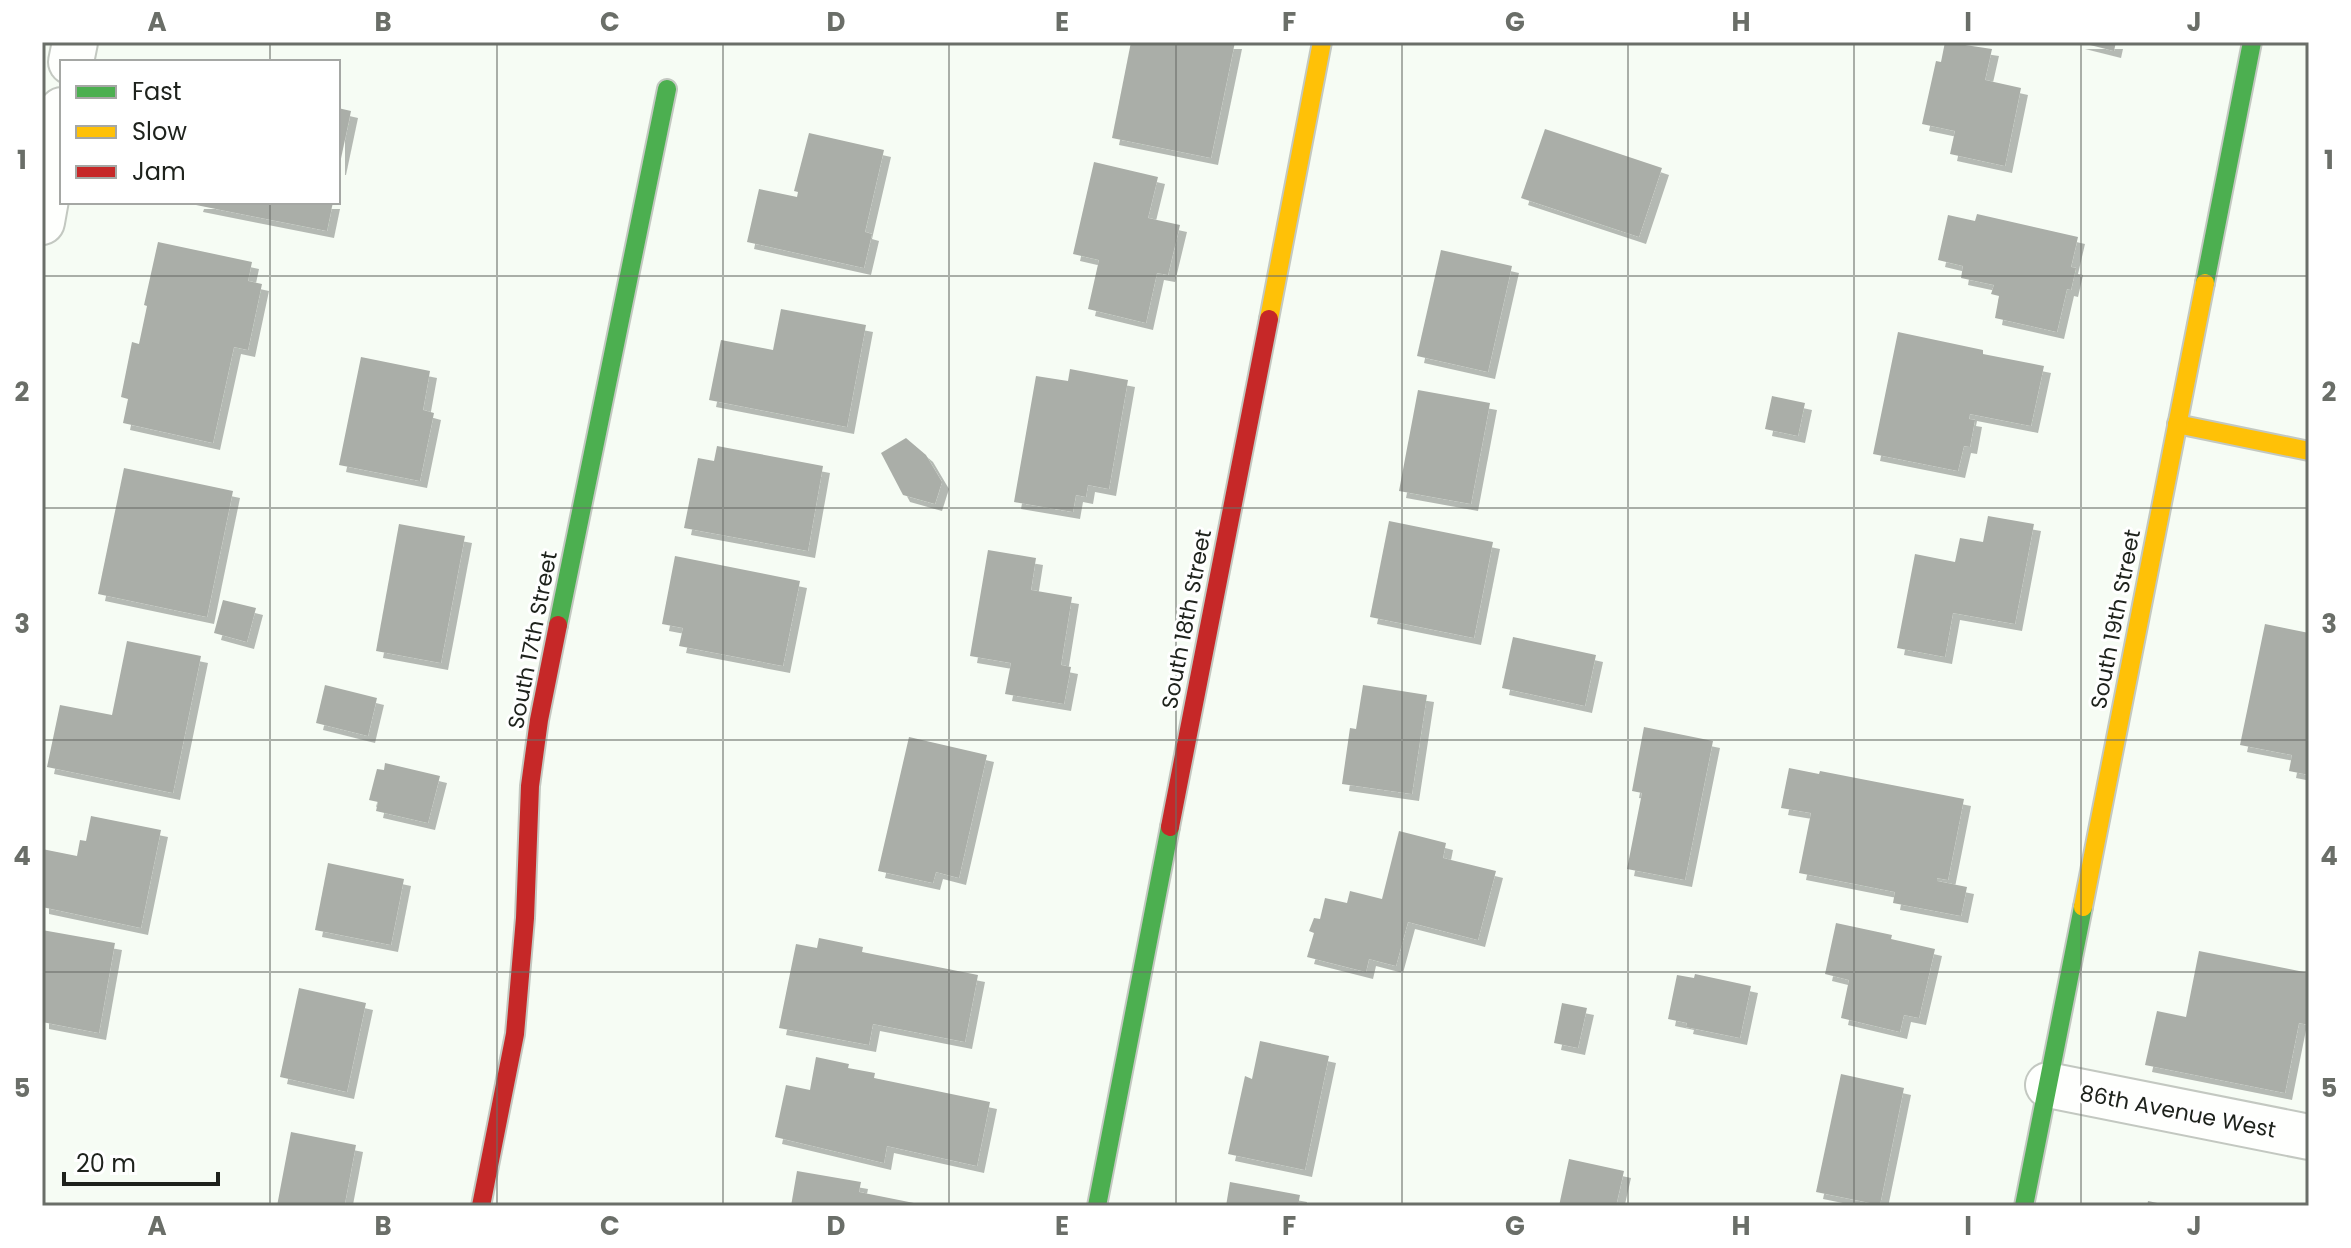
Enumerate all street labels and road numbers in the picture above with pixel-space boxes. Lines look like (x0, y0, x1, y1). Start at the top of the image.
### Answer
street label: South 18th Street (1154, 527, 1219, 712)
street label: South 19th Street (2083, 527, 2148, 712)
street label: South 17th Street (500, 549, 565, 732)
street label: 86th Avenue West (2077, 1077, 2278, 1146)

